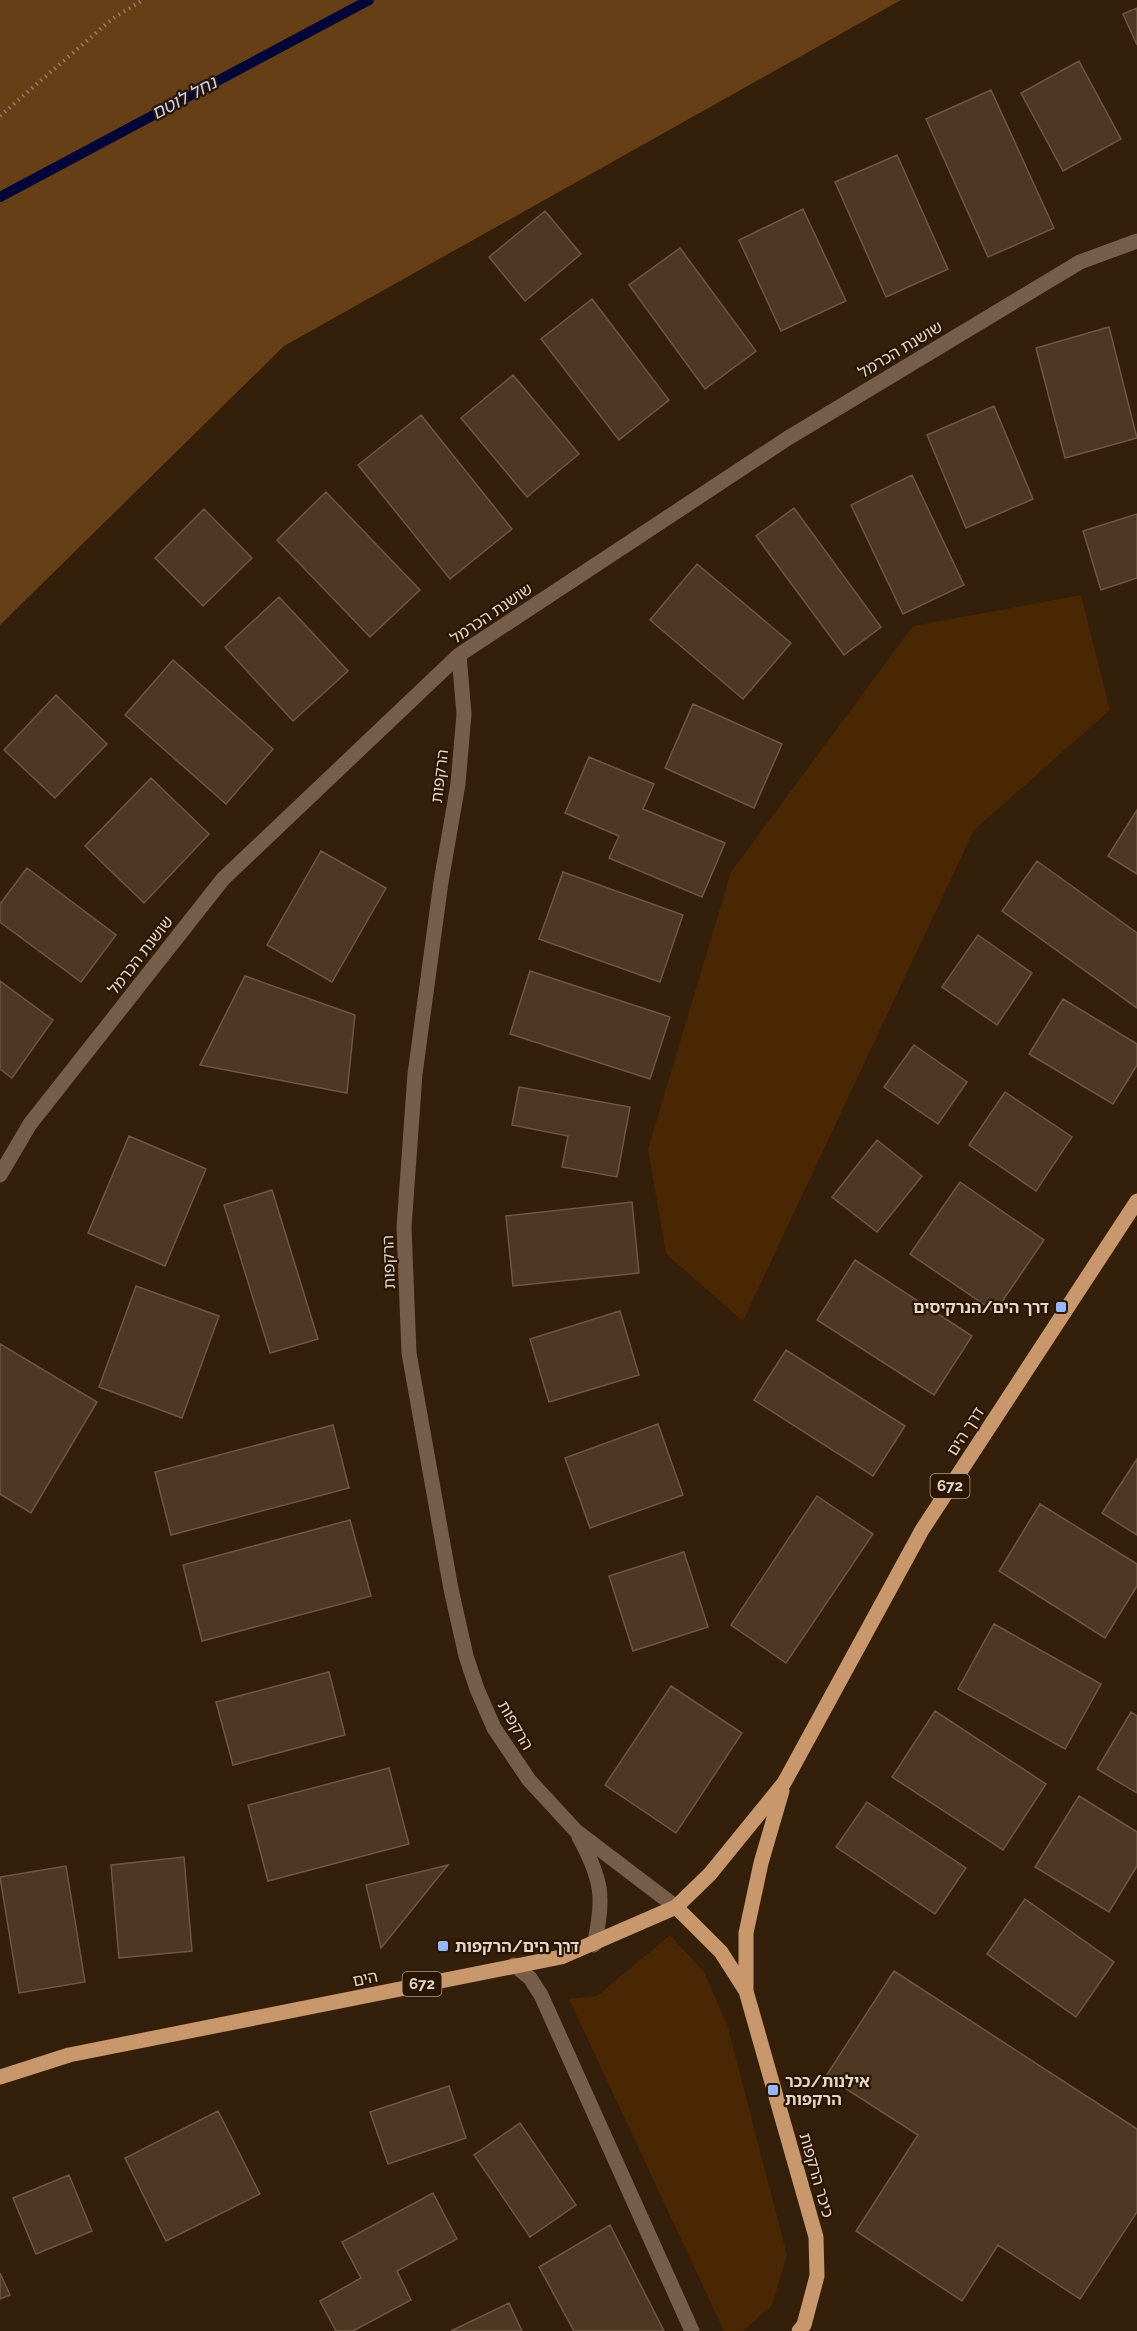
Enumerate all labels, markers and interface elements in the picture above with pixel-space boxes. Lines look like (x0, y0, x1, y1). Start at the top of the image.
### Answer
water label: נחל לוטם (148, 71, 221, 123)
street label: שושנת הכרמל (855, 317, 946, 382)
street label: שושנת הכרמל (447, 579, 536, 648)
street label: הרקפות (427, 748, 452, 804)
street label: שושנת הכרמל (104, 912, 177, 998)
street label: הרקפות (378, 1235, 399, 1289)
place label: דרך הים/הנרקיסים (913, 1298, 1049, 1317)
marker: דרך הים/הנרקיסים (1054, 1300, 1068, 1314)
street label: דרך הים (943, 1403, 988, 1459)
road number: 672 (930, 1474, 970, 1498)
street label: הרקפות (494, 1697, 537, 1753)
place label: דרך הים/הרקפות (455, 1937, 579, 1956)
marker: דרך הים/הרקפות (436, 1939, 450, 1953)
street label: הים (351, 1967, 379, 1990)
road number: 672 (402, 1972, 442, 1996)
place label: אילנות/ככר הרקפות (785, 2072, 870, 2109)
marker: אילנות/ככר הרקפות (766, 2083, 780, 2097)
street label: כיכר הרקפות (795, 2131, 838, 2220)

